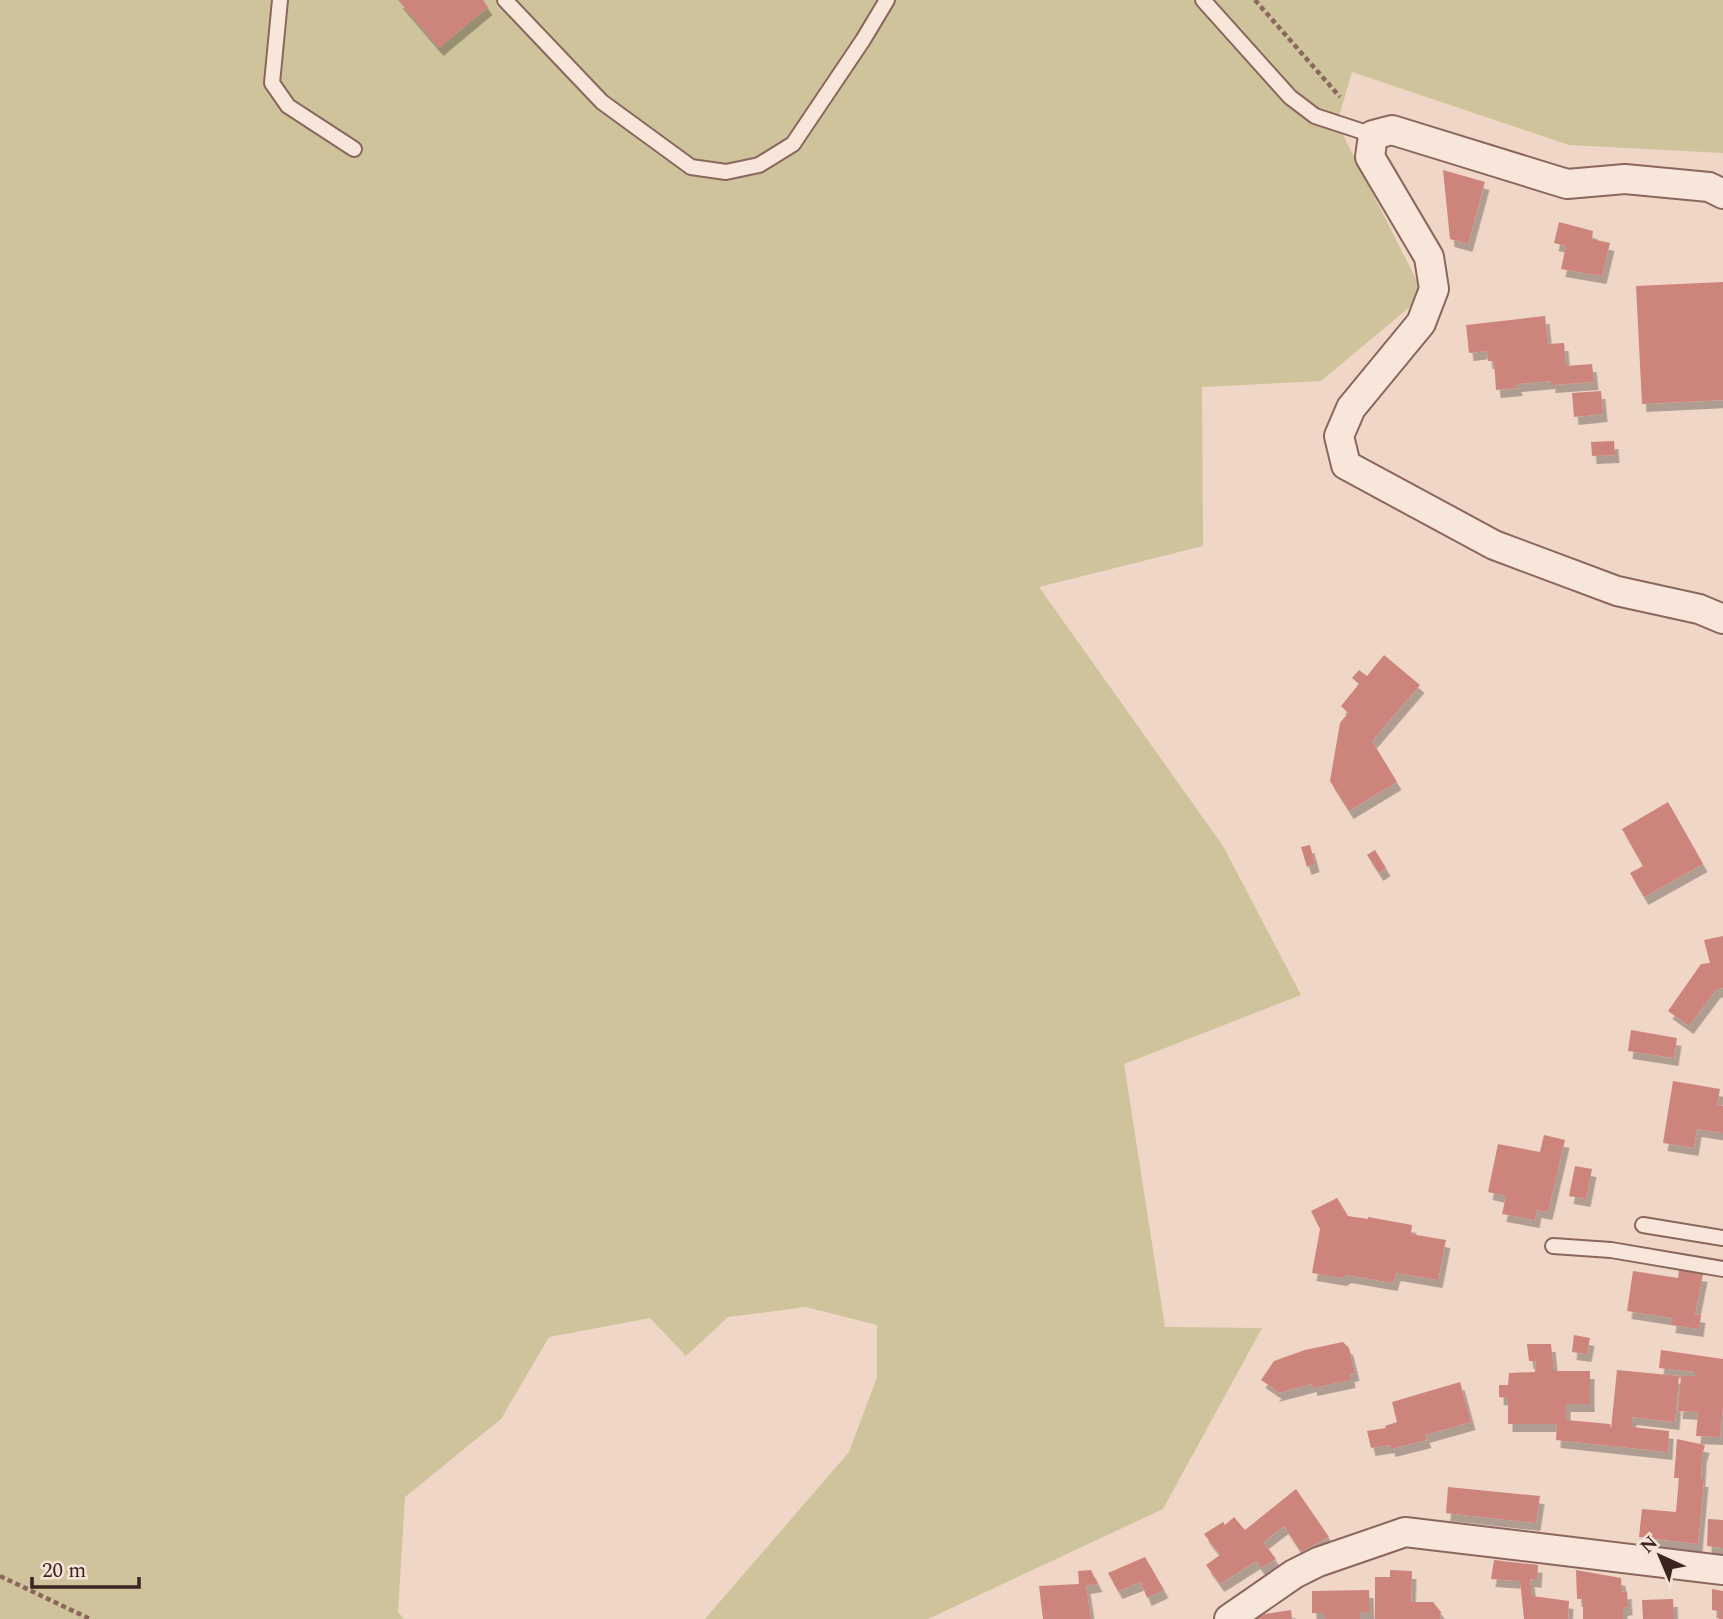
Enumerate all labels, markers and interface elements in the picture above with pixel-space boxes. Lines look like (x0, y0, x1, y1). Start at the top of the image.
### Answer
north arrow (1625, 1521, 1695, 1591)
text: N (1634, 1529, 1665, 1561)
scale bar (32, 1546, 138, 1590)
text: 20 m (42, 1555, 86, 1587)

